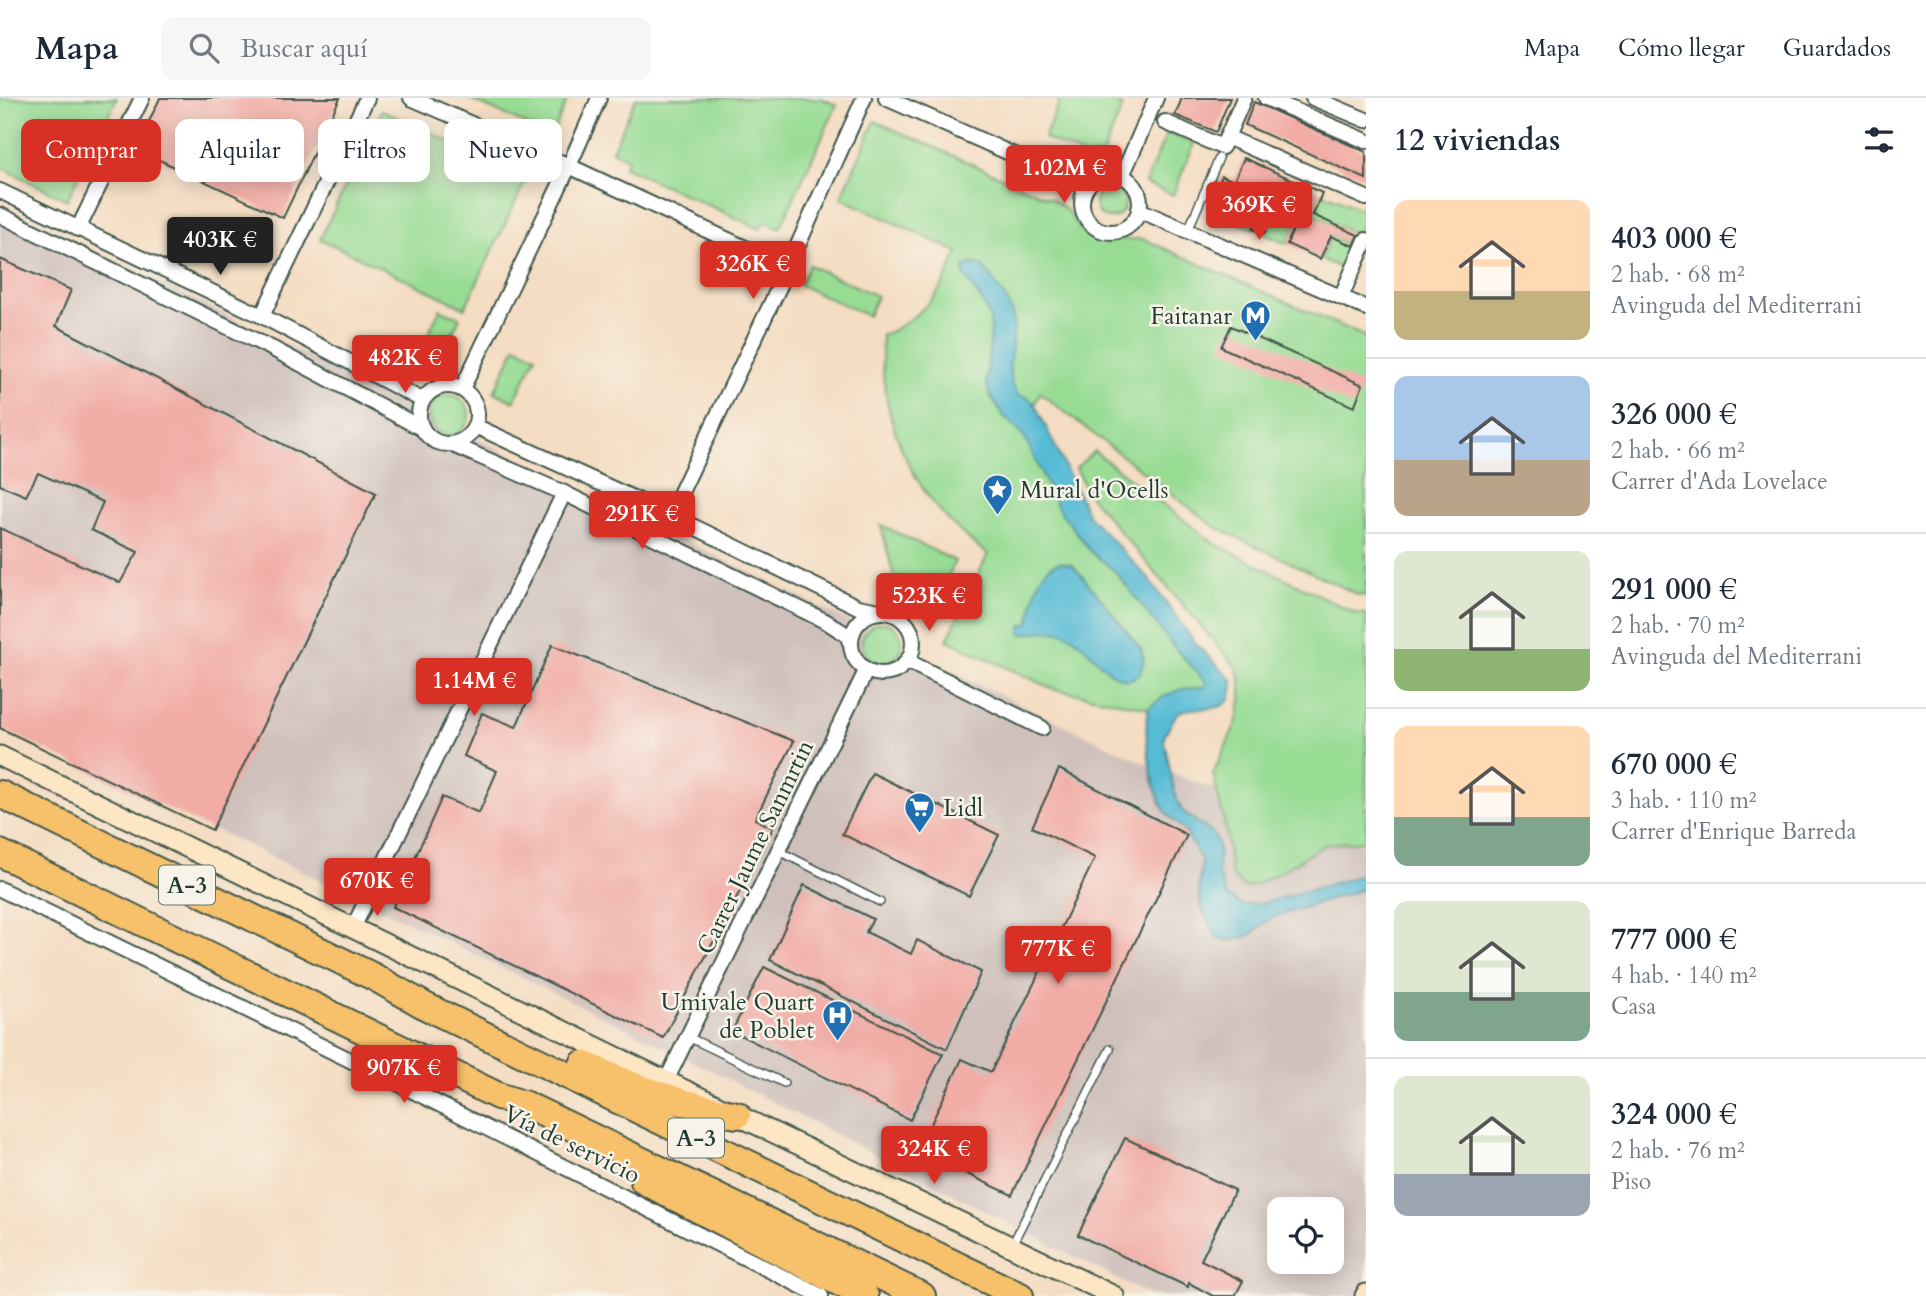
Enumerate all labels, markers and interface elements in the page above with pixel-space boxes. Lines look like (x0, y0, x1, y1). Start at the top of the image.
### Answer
search box (161, 17, 651, 80)
text: Mapa (35, 26, 119, 71)
icon: search (185, 29, 223, 67)
text: Buscar aquí (241, 31, 368, 66)
text: Mapa (1524, 32, 1580, 65)
text: Cómo llegar (1618, 32, 1745, 65)
text: Guardados (1783, 32, 1891, 65)
chip: Comprar (21, 119, 161, 182)
chip: Alquilar (175, 119, 304, 182)
chip: Filtros (318, 119, 430, 182)
chip: Nuevo (444, 119, 562, 182)
text: 12 viviendas (1394, 120, 1560, 161)
icon: filters (1860, 121, 1898, 159)
pin: 1.02M € (999, 146, 1129, 205)
text: 1.02M € (1022, 152, 1106, 183)
pin: 369K € (1202, 183, 1316, 242)
text: 369K € (1222, 189, 1296, 220)
pin: 403K € (163, 218, 277, 277)
text: 403 000 € (1611, 218, 1737, 259)
text: 403K € (183, 224, 257, 255)
icon: home (1450, 228, 1534, 312)
pin: 326K € (696, 242, 810, 301)
text: 326K € (716, 248, 790, 279)
text: 2 hab. · 68 m² (1611, 259, 1745, 290)
text: Avinguda del Mediterrani (1611, 290, 1862, 321)
metro station icon: Faitanar (1238, 299, 1272, 343)
place label: Faitanar (1150, 300, 1232, 333)
pin: 482K € (348, 336, 462, 395)
text: 482K € (368, 342, 442, 373)
text: 326 000 € (1611, 394, 1737, 435)
icon: home (1450, 404, 1534, 488)
text: 2 hab. · 66 m² (1611, 435, 1745, 466)
text: Carrer d'Ada Lovelace (1611, 466, 1828, 497)
place icon: Mural d'Ocells (980, 473, 1014, 517)
place label: Mural d'Ocells (1020, 474, 1169, 507)
pin: 291K € (585, 491, 699, 551)
text: 291K € (605, 498, 679, 529)
text: 291 000 € (1611, 569, 1737, 610)
pin: 523K € (872, 574, 986, 633)
icon: home (1450, 579, 1534, 663)
text: 523K € (892, 580, 966, 611)
text: 2 hab. · 70 m² (1611, 610, 1745, 641)
text: Avinguda del Mediterrani (1611, 641, 1862, 672)
pin: 1.14M € (409, 658, 539, 718)
text: 1.14M € (432, 665, 516, 696)
street label: Carrer Jaume Sanmrtin (689, 734, 822, 960)
text: 670 000 € (1611, 744, 1737, 785)
icon: home (1450, 754, 1534, 838)
text: 3 hab. · 110 m² (1611, 785, 1757, 816)
supermarket icon: Lidl (903, 791, 937, 835)
place label: Lidl (943, 792, 983, 825)
text: Carrer d'Enrique Barreda (1611, 816, 1856, 847)
pin: 670K € (320, 858, 434, 918)
text: 670K € (340, 865, 414, 896)
road number: A-3 (159, 866, 215, 904)
text: 777 000 € (1611, 919, 1737, 960)
pin: 777K € (1001, 926, 1115, 986)
icon: home (1450, 929, 1534, 1013)
text: 777K € (1021, 933, 1095, 964)
text: 4 hab. · 140 m² (1611, 960, 1757, 991)
place label: Umivale Quart de Poblet (661, 986, 814, 1047)
text: Casa (1611, 991, 1656, 1022)
hospital icon: Umivale Quart de Poblet (820, 999, 854, 1043)
pin: 907K € (347, 1046, 461, 1105)
text: 907K € (367, 1052, 441, 1083)
text: 324 000 € (1611, 1094, 1737, 1135)
street label: Vía de servicio (498, 1097, 646, 1192)
icon: home (1450, 1104, 1534, 1188)
road number: A-3 (668, 1119, 724, 1158)
pin: 324K € (877, 1126, 991, 1186)
text: 324K € (897, 1133, 971, 1164)
text: 2 hab. · 76 m² (1611, 1135, 1745, 1166)
text: Piso (1611, 1166, 1651, 1197)
map controls (1267, 1197, 1344, 1274)
button: locate (1267, 1197, 1344, 1274)

